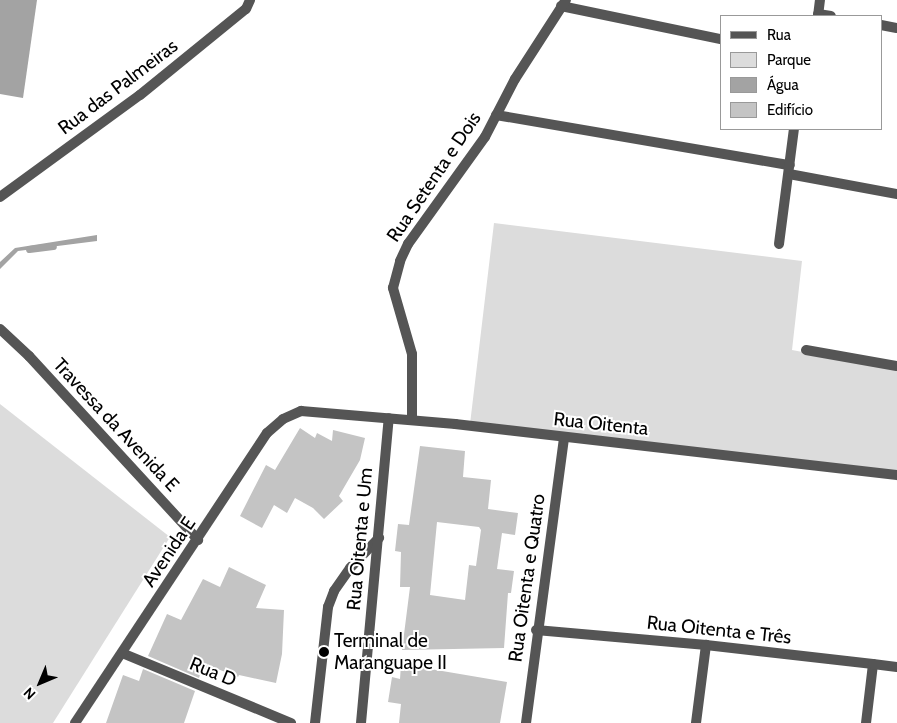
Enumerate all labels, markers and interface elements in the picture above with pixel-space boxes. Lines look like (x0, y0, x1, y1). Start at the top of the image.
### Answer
legend (720, 15, 882, 130)
text: Rua (767, 26, 791, 44)
street label: Rua das Palmeiras (54, 35, 182, 139)
text: Parque (767, 51, 811, 69)
text: Água (767, 76, 799, 94)
text: Edifício (767, 101, 813, 119)
street label: Rua Setenta e Dois (382, 108, 486, 246)
street label: Travessa da Avenida E (48, 354, 184, 496)
street label: Rua Oitenta (552, 408, 650, 440)
street label: Rua Oitenta e Um (342, 467, 378, 611)
street label: Rua Oitenta e Quatro (504, 493, 550, 663)
street label: Avenida E (137, 513, 201, 591)
street label: Rua Oitenta e Três (646, 611, 792, 649)
place label: Terminal de Maranguape II (334, 630, 447, 674)
marker: Terminal de Maranguape II (318, 646, 330, 658)
street label: Rua D (186, 652, 240, 692)
north arrow (15, 658, 65, 708)
text: N (20, 684, 39, 703)

